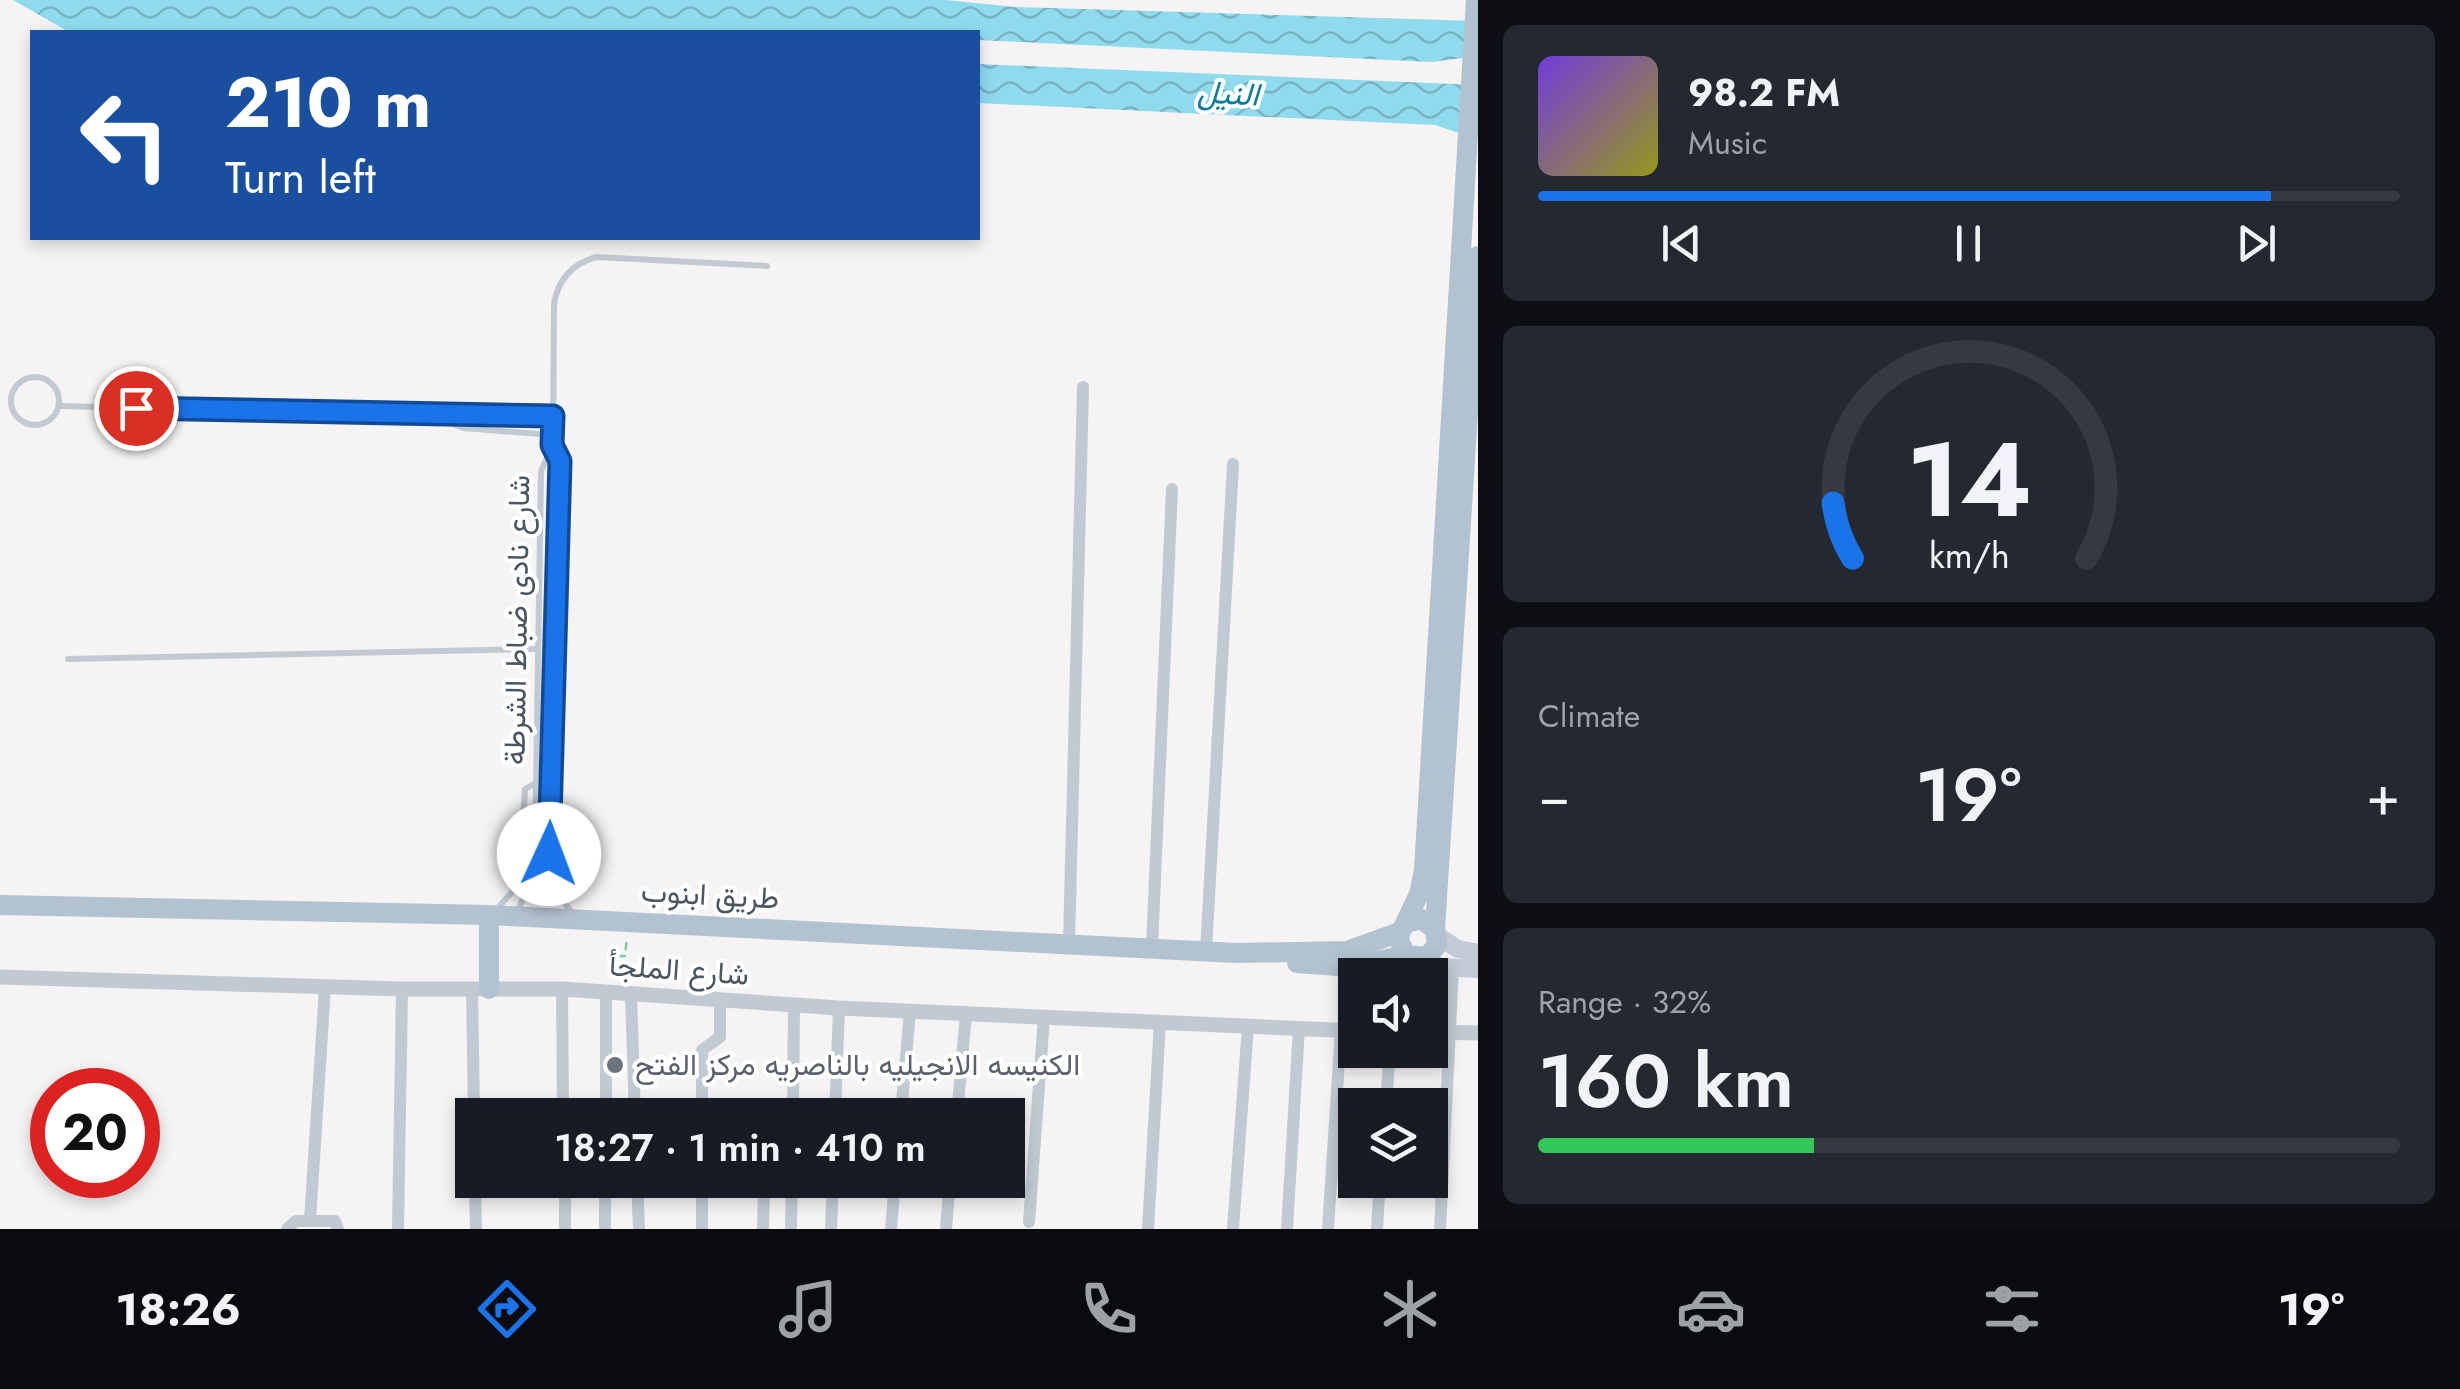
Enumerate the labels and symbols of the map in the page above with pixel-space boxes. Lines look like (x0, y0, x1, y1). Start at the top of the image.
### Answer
water label: النيل (1196, 68, 1264, 118)
pin (94, 366, 179, 451)
street label: شارع نادى ضباط الشرطة (492, 475, 541, 765)
position arrow (497, 802, 601, 906)
street label: طريق ابنوب (640, 869, 780, 920)
street label: شارع الملجأ (608, 943, 750, 996)
place label: الكنيسه الانجيليه بالناصريه مركز الفتح (635, 1043, 1080, 1086)
marker: الكنيسه الانجيليه بالناصريه مركز الفتح (604, 1054, 626, 1076)
speed limit sign: 20 (30, 1068, 160, 1198)

